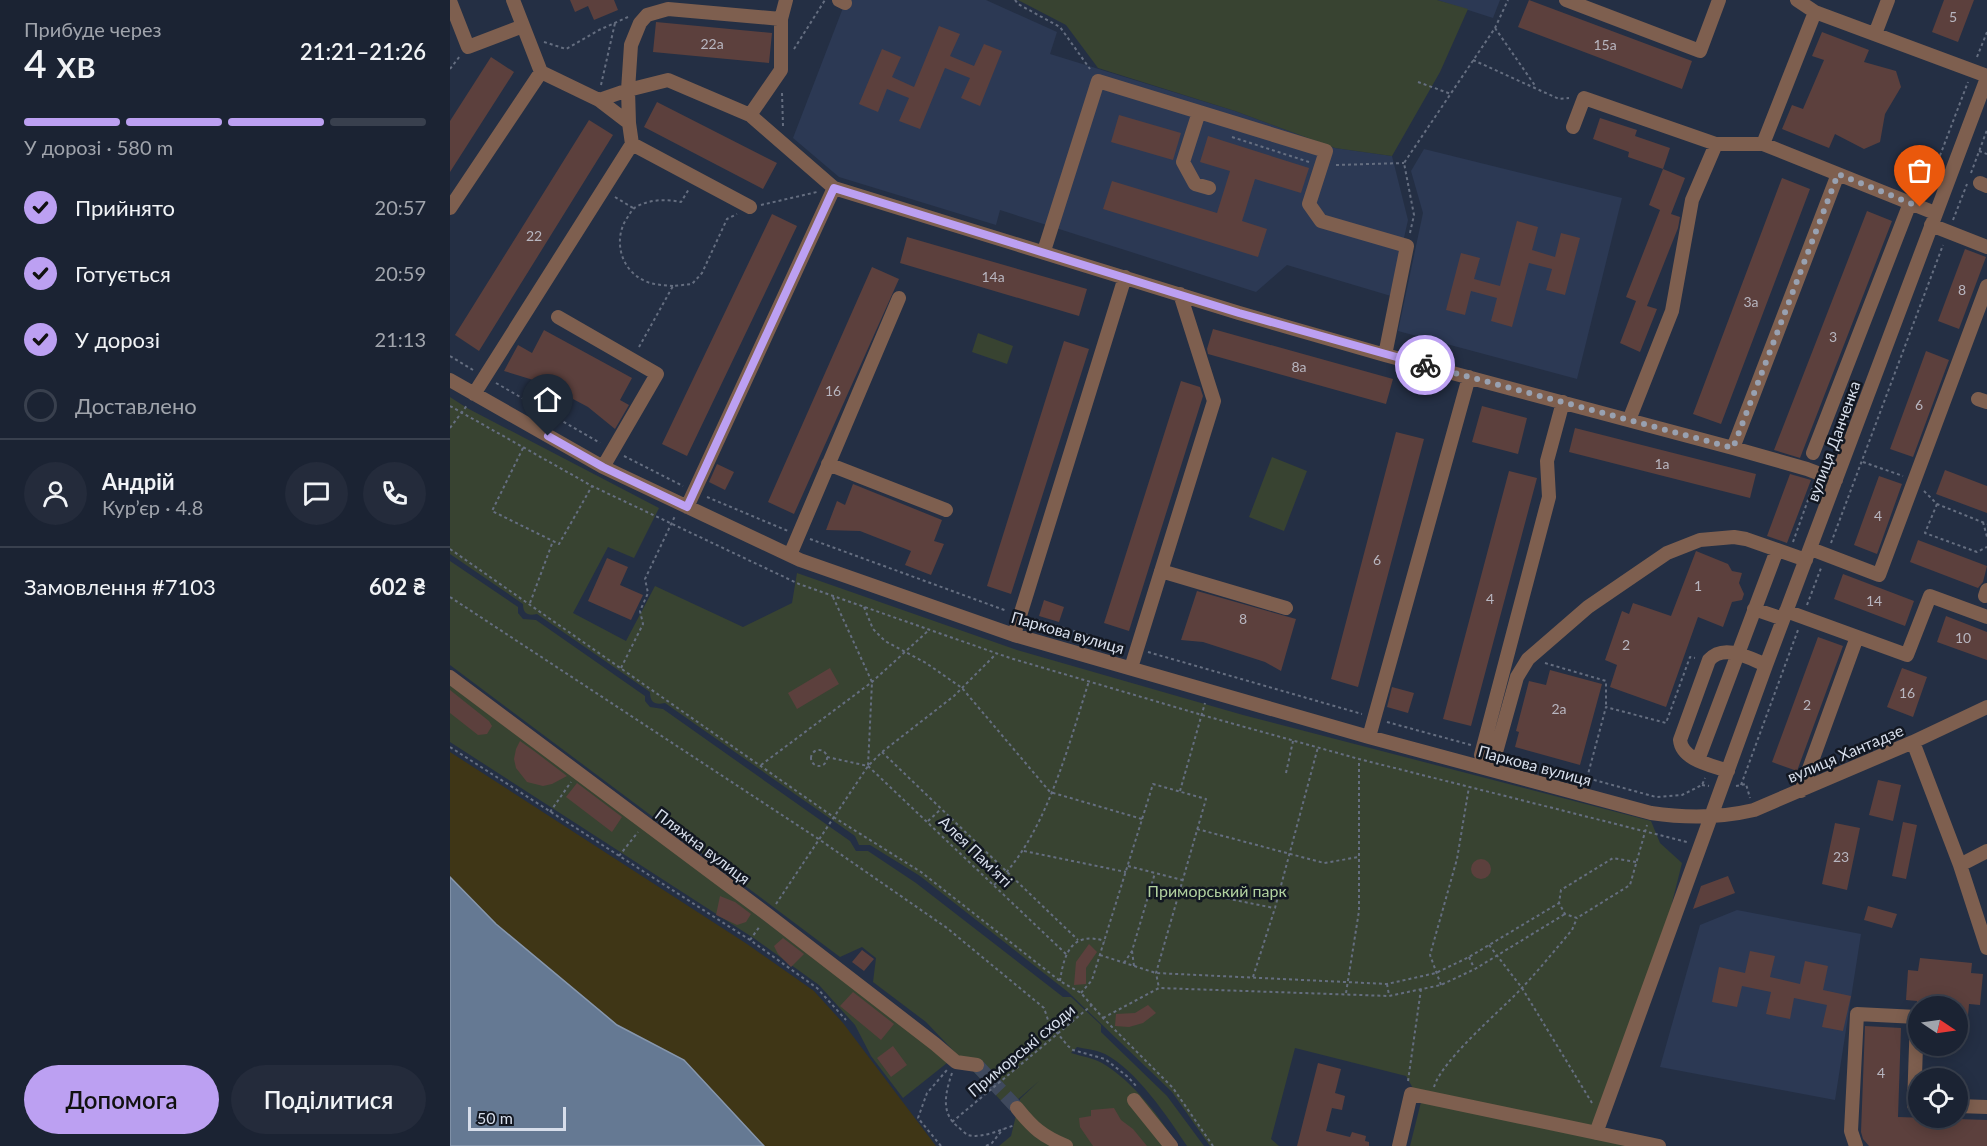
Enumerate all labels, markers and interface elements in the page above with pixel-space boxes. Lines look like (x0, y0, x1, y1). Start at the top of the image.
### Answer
house number: 5 (1949, 8, 1957, 25)
text: Прибуде через (24, 17, 161, 41)
house number: 22а (700, 35, 724, 52)
house number: 15а (1593, 36, 1617, 53)
text: 21:21–21:26 (300, 38, 426, 65)
text: 4 хв (24, 40, 96, 86)
text: У дорозі · 580 m (24, 135, 173, 159)
pin (1894, 145, 1945, 207)
icon: bag (1903, 154, 1936, 187)
icon: check (24, 191, 57, 224)
text: Прийнято (75, 194, 175, 221)
text: 20:57 (375, 195, 426, 219)
house number: 22 (526, 227, 542, 244)
icon: check (24, 257, 57, 290)
text: Готується (75, 260, 171, 287)
text: 20:59 (375, 261, 426, 285)
house number: 14а (981, 268, 1005, 285)
house number: 8 (1958, 281, 1966, 298)
house number: 3а (1743, 293, 1759, 310)
icon: check (24, 323, 57, 356)
text: У дорозі (75, 326, 160, 353)
text: 21:13 (375, 327, 426, 351)
house number: 3 (1829, 328, 1837, 345)
courier (1395, 335, 1455, 395)
icon: bike (1409, 349, 1442, 382)
house number: 8а (1291, 358, 1307, 375)
pin (522, 374, 573, 436)
street label: вулиця Данченка (1802, 378, 1864, 504)
house number: 16 (825, 382, 841, 399)
icon: home (531, 383, 564, 416)
text: Доставлено (75, 392, 197, 419)
house number: 6 (1915, 396, 1923, 413)
house number: 1а (1654, 455, 1670, 472)
button: person (24, 462, 87, 525)
button: chat (285, 462, 348, 525)
button: phone (363, 462, 426, 525)
text: Андрій (102, 468, 175, 495)
text: Кур’єр · 4.8 (102, 495, 203, 519)
house number: 4 (1874, 507, 1882, 524)
house number: 6 (1373, 551, 1381, 568)
text: Замовлення #7103 (24, 573, 216, 600)
text: 602 ₴ (369, 573, 426, 600)
house number: 1 (1694, 577, 1702, 594)
house number: 4 (1486, 590, 1494, 607)
house number: 14 (1866, 592, 1882, 609)
street label: Паркова вулиця (1009, 607, 1127, 657)
house number: 8 (1239, 610, 1247, 627)
house number: 10 (1955, 629, 1971, 646)
house number: 2 (1622, 636, 1630, 653)
house number: 16 (1899, 684, 1915, 701)
house number: 2 (1803, 696, 1811, 713)
house number: 2а (1551, 700, 1567, 717)
street label: вулиця Хантадзе (1784, 720, 1906, 786)
street label: Паркова вулиця (1476, 741, 1594, 789)
street label: Пляжна вулиця (652, 804, 754, 888)
street label: Алея Пам'яті (935, 811, 1017, 891)
house number: 23 (1833, 848, 1849, 865)
park label: Приморський парк (1147, 881, 1287, 900)
north arrow (1908, 996, 1968, 1056)
map controls (1908, 996, 1968, 1128)
street label: Приморські сходи (964, 1000, 1078, 1100)
house number: 4 (1877, 1064, 1885, 1081)
button: Допомога (24, 1065, 219, 1134)
button: Поділитися (231, 1065, 426, 1134)
button: locate (1908, 1068, 1968, 1128)
scale bar (468, 1104, 566, 1132)
text: 50 m (477, 1108, 513, 1127)

